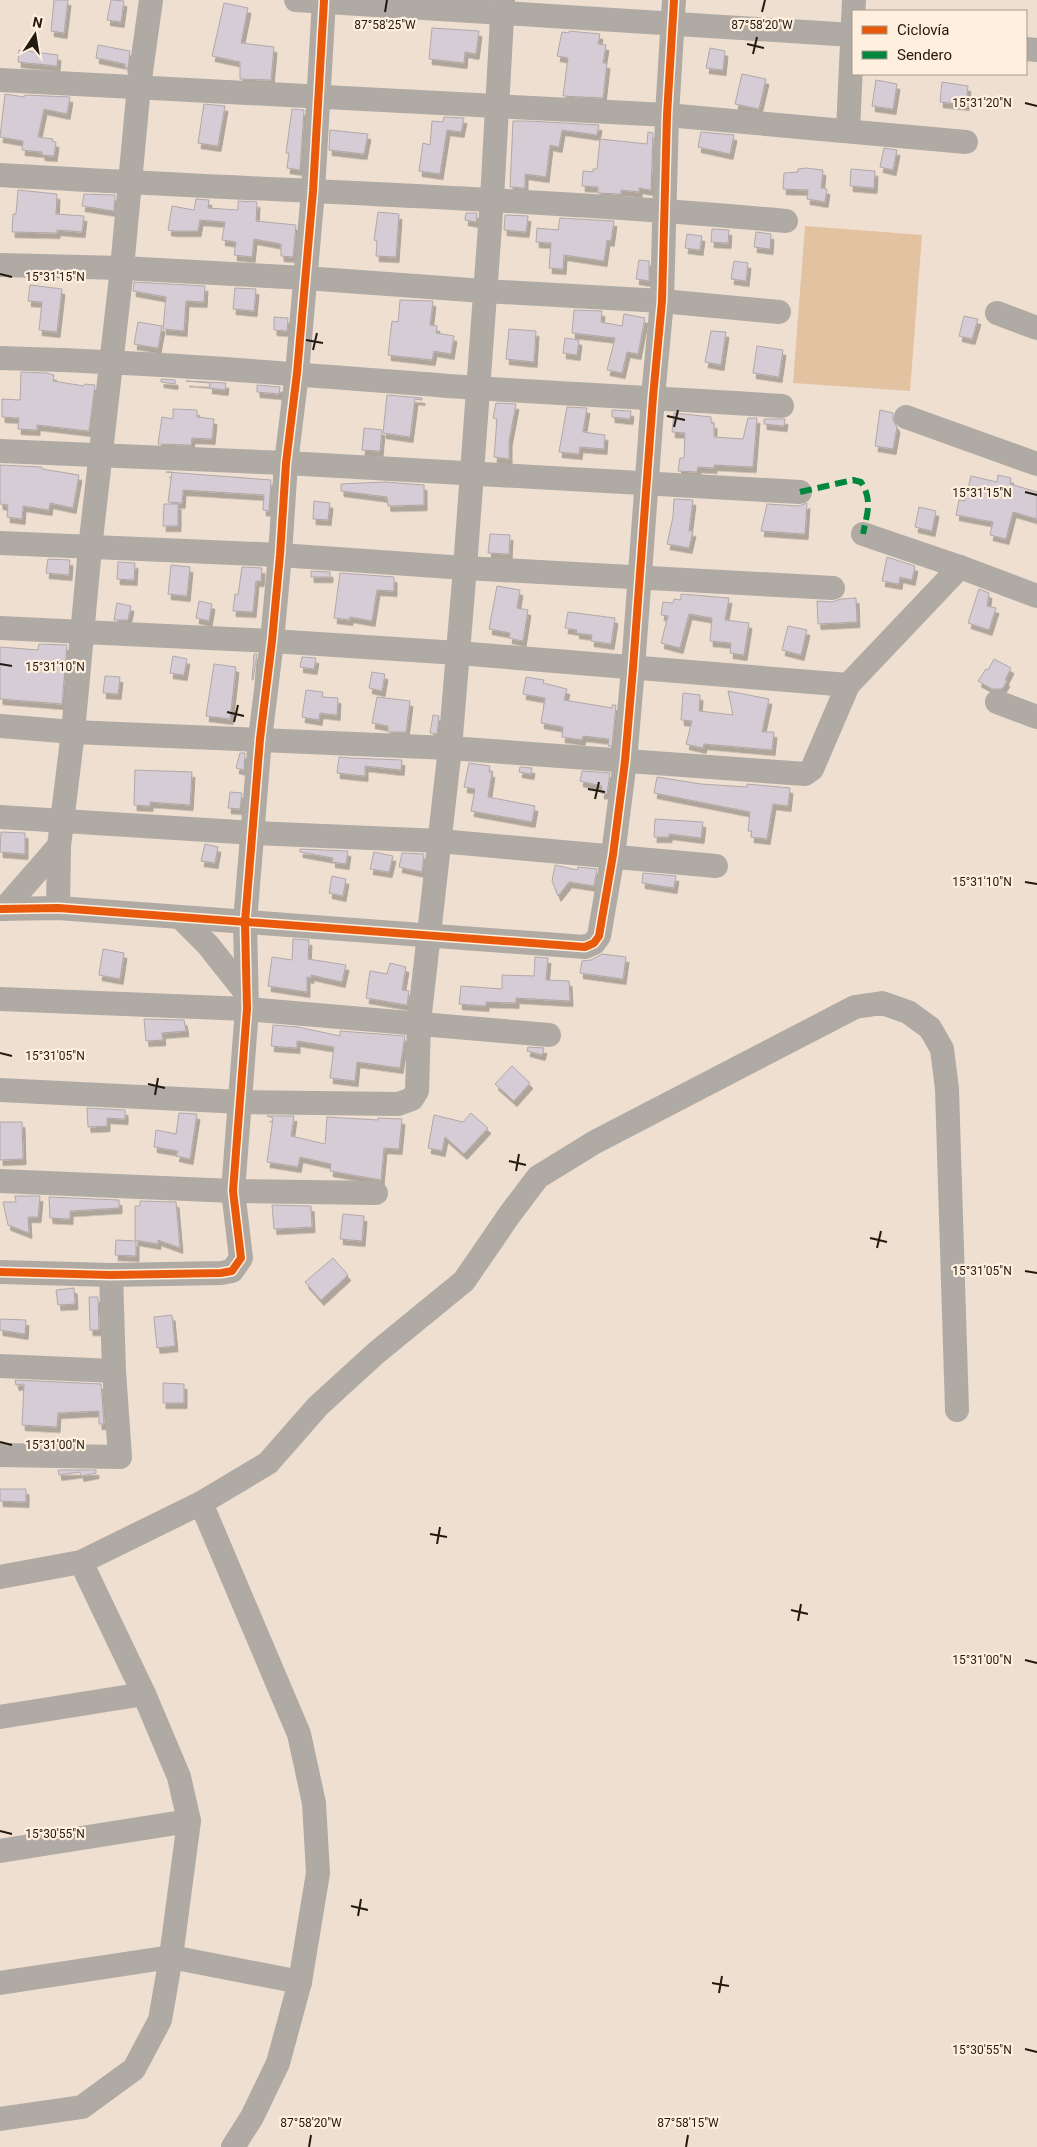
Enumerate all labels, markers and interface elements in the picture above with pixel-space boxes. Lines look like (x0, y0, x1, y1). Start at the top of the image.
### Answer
north arrow (10, 10, 60, 60)
legend (852, 10, 1027, 75)
text: N (31, 13, 44, 31)
text: 87°58'25"W (354, 18, 416, 32)
text: 87°58'20"W (731, 18, 793, 32)
text: Ciclovía (897, 21, 950, 39)
text: Sendero (897, 46, 952, 64)
text: 15°31'20"N (952, 96, 1012, 110)
text: 15°31'15"N (25, 270, 85, 284)
text: 15°31'15"N (952, 486, 1012, 500)
text: 15°31'10"N (25, 660, 85, 674)
text: 15°31'10"N (952, 875, 1012, 889)
text: 15°31'05"N (25, 1049, 85, 1063)
text: 15°31'05"N (952, 1264, 1012, 1278)
text: 15°31'00"N (25, 1438, 85, 1452)
text: 15°31'00"N (952, 1653, 1012, 1667)
text: 15°30'55"N (25, 1827, 85, 1841)
text: 15°30'55"N (952, 2043, 1012, 2057)
text: 87°58'20"W (280, 2116, 342, 2130)
text: 87°58'15"W (657, 2116, 719, 2130)

